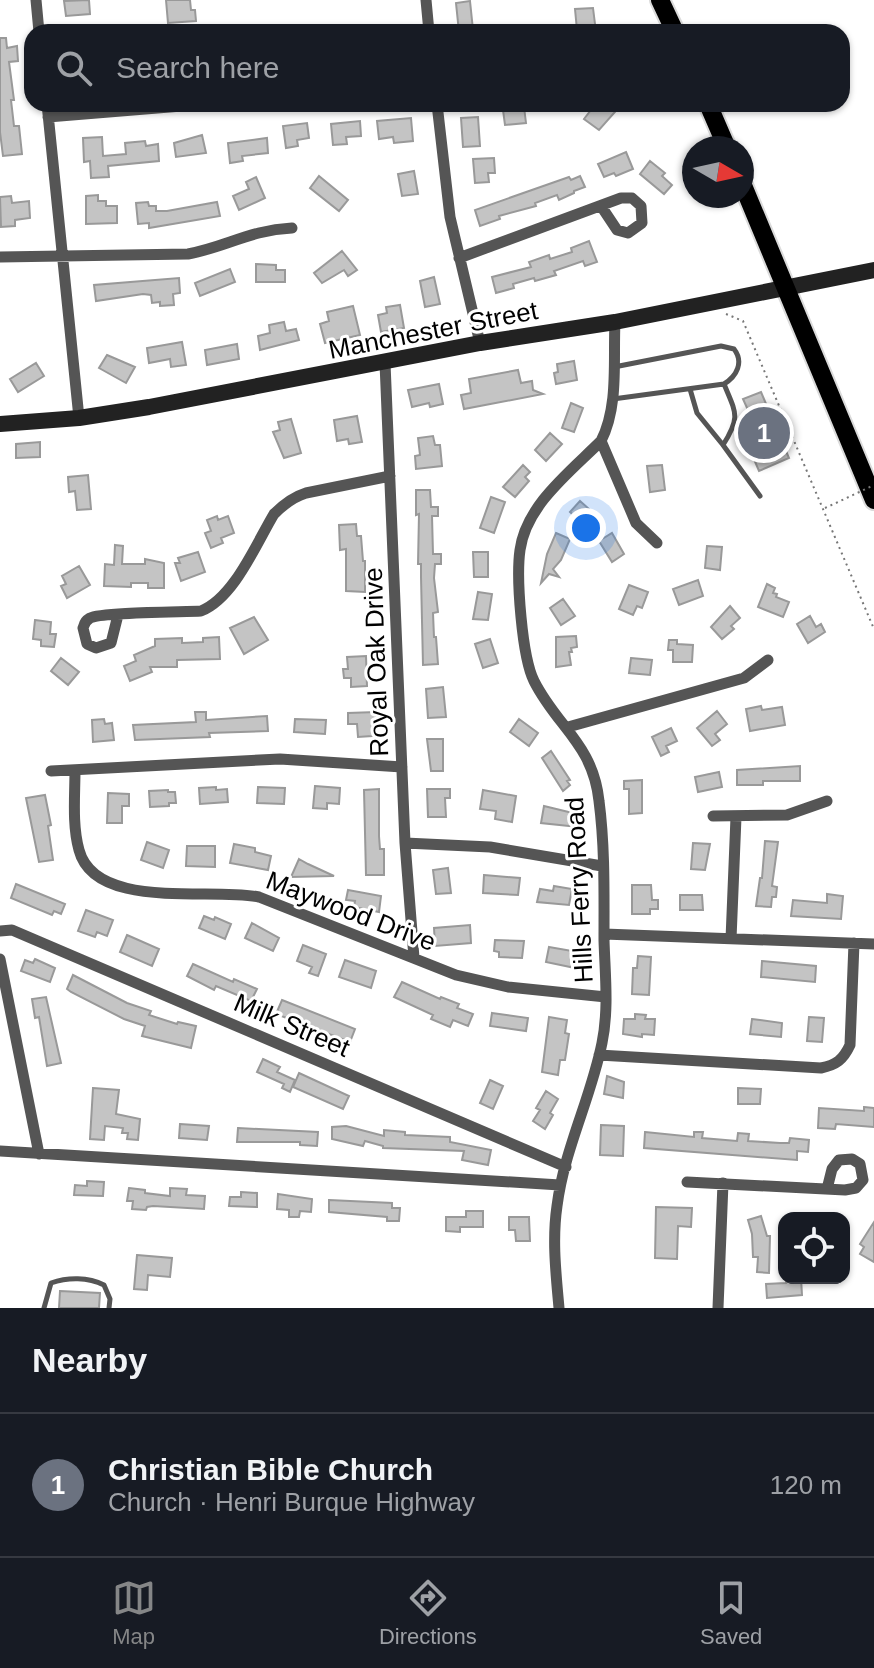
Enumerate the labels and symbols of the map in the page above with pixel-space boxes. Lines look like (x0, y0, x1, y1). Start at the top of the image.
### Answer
north arrow (682, 136, 754, 208)
street label: Manchester Street (326, 295, 541, 365)
pin: 1 (738, 403, 790, 463)
your location (566, 508, 606, 548)
street label: Royal Oak Drive (358, 567, 394, 757)
street label: Hills Ferry Road (559, 796, 599, 984)
street label: Maywood Drive (262, 865, 440, 957)
street label: Milk Street (230, 987, 355, 1063)

